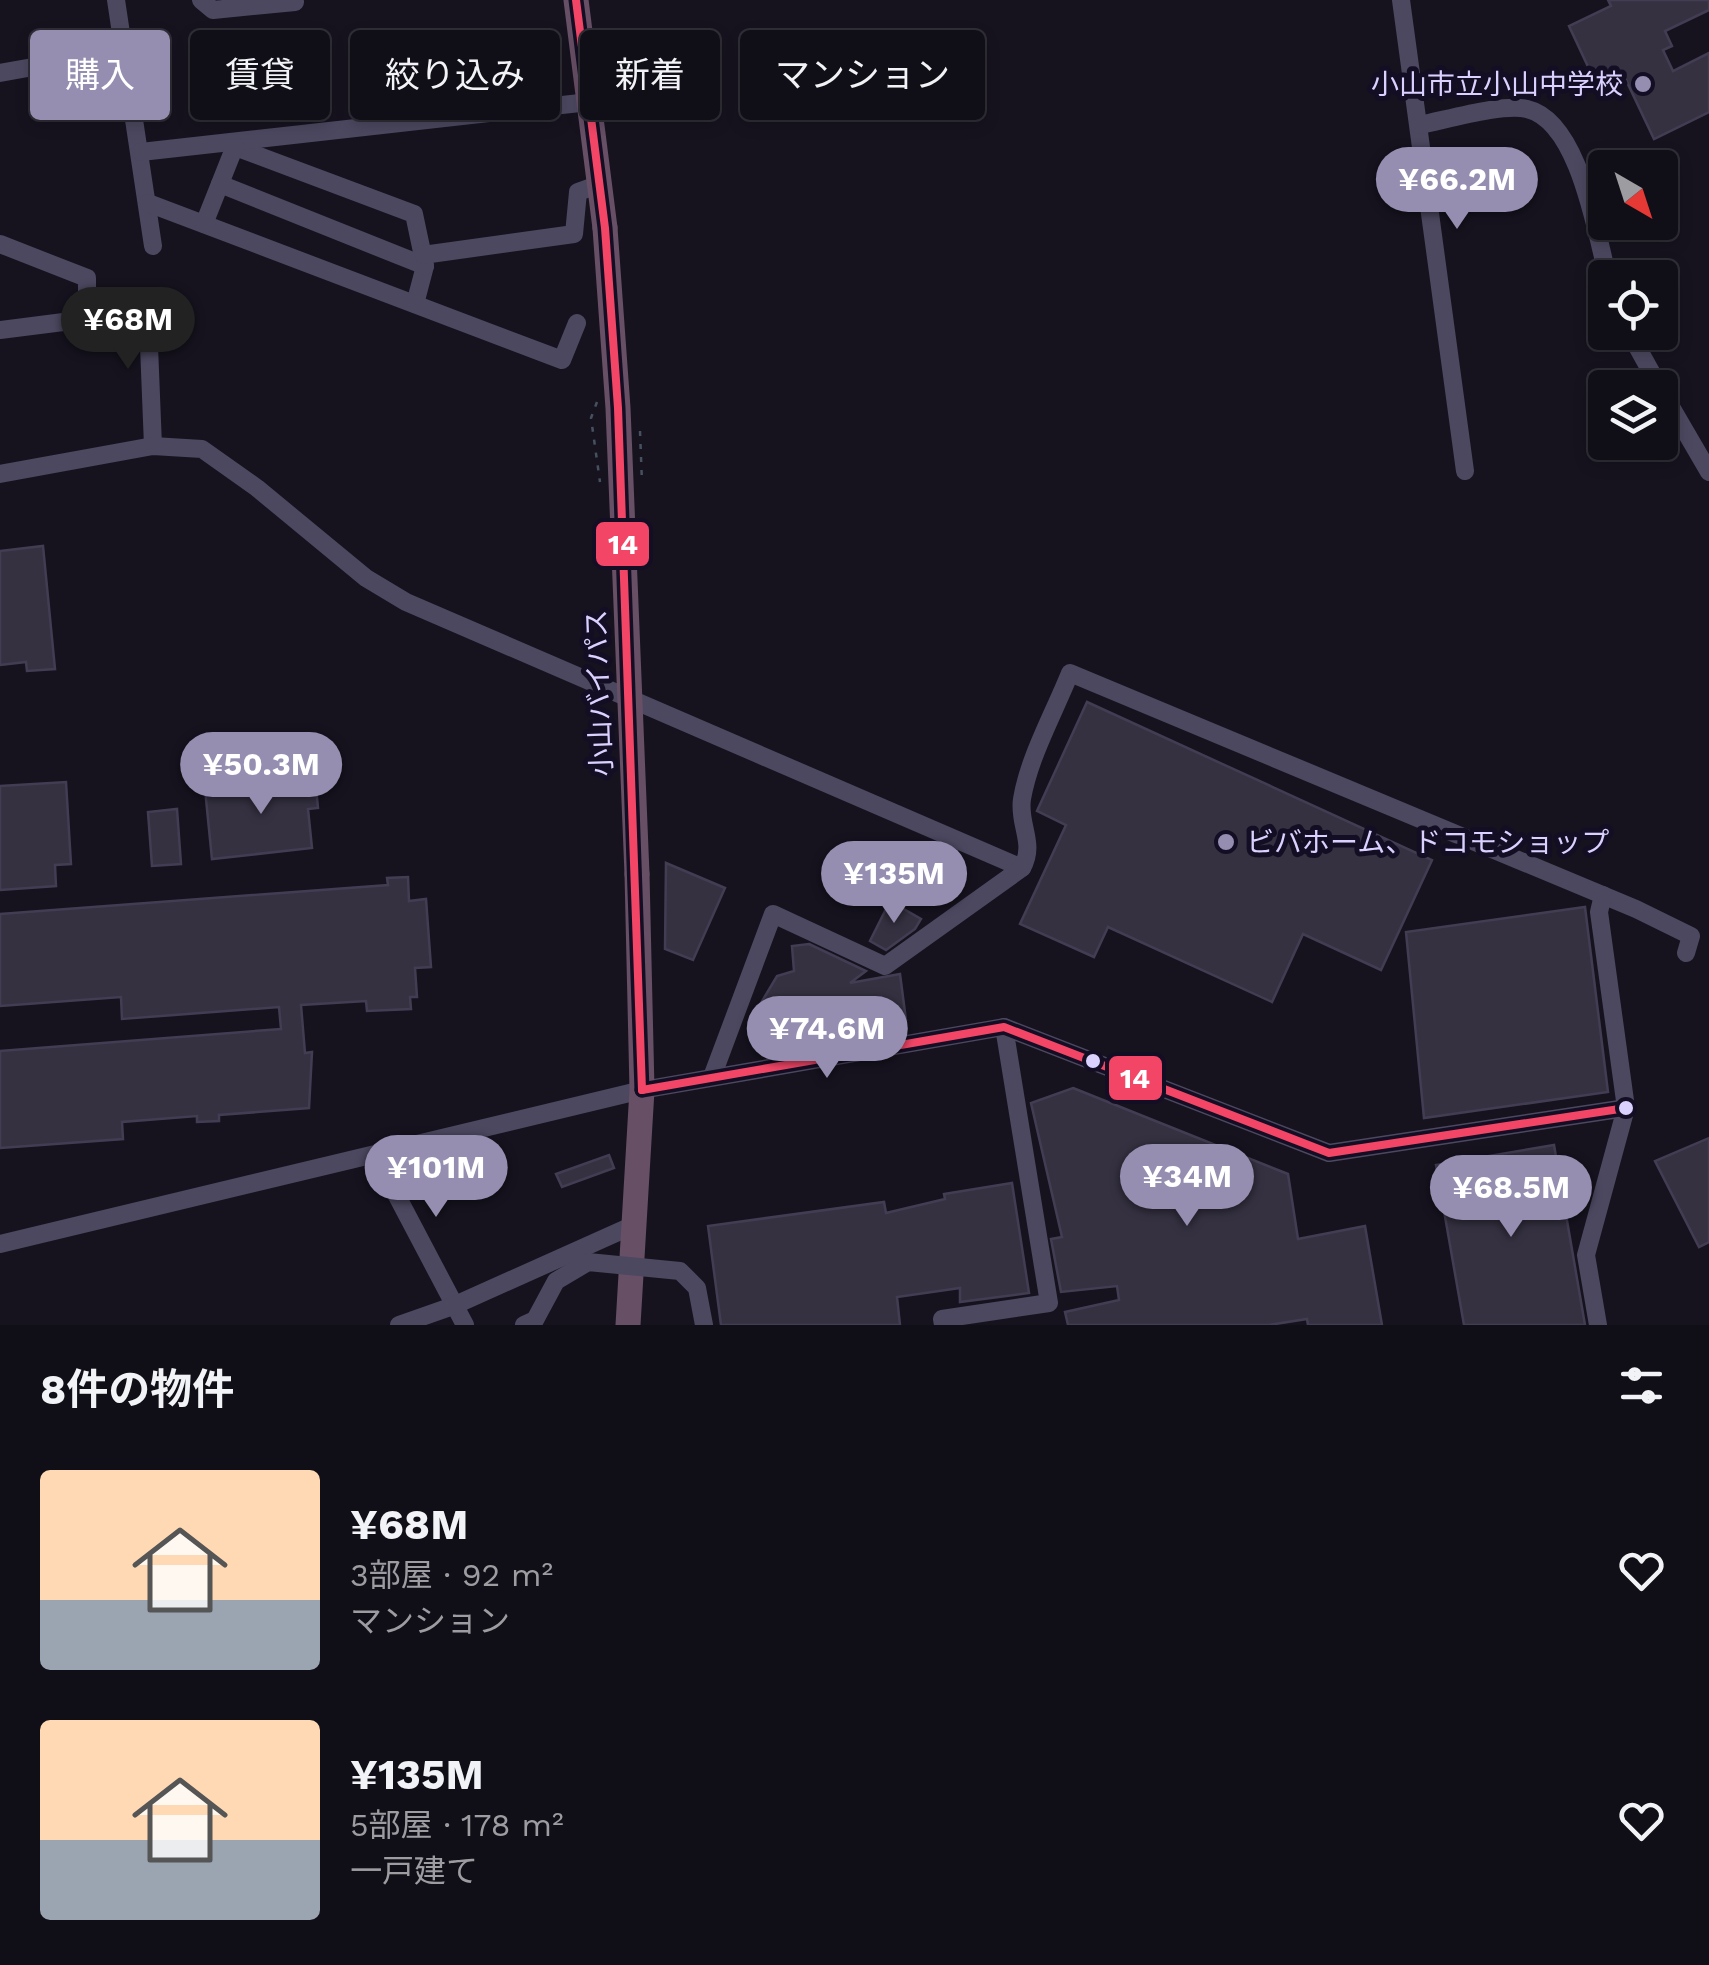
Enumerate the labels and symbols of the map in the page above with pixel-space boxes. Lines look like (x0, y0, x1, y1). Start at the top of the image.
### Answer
place label: 小山市立小山中学校 (1371, 68, 1623, 101)
marker: 小山市立小山中学校 (1632, 73, 1654, 95)
pin: ¥66.2M (1376, 147, 1538, 232)
north arrow (1588, 150, 1678, 240)
pin: ¥68M (69, 287, 187, 372)
line badge: 14 (594, 520, 651, 568)
text: 14 (608, 528, 638, 561)
street label: 小山バイパス (580, 609, 618, 777)
pin: ¥50.3M (180, 732, 342, 817)
place label: ビバホーム、ドコモショップ (1246, 826, 1609, 859)
marker: ビバホーム、ドコモショップ (1215, 831, 1237, 853)
pin: ¥135M (824, 841, 964, 926)
pin: ¥74.6M (746, 996, 908, 1081)
unlabelled marker (1083, 1051, 1103, 1071)
line badge: 14 (1107, 1054, 1164, 1102)
text: 14 (1120, 1062, 1150, 1095)
unlabelled marker (1616, 1098, 1636, 1118)
pin: ¥101M (366, 1135, 506, 1220)
pin: ¥34M (1128, 1144, 1246, 1229)
pin: ¥68.5M (1430, 1155, 1592, 1240)

